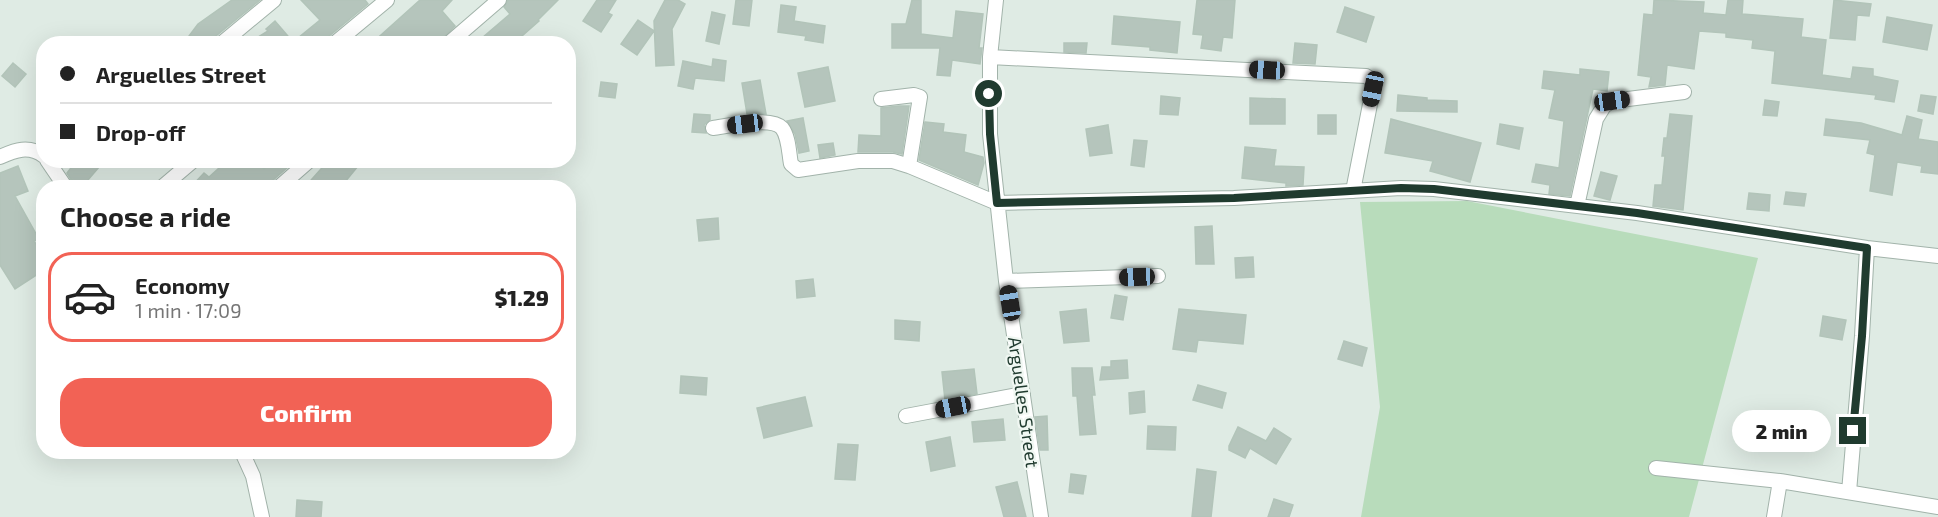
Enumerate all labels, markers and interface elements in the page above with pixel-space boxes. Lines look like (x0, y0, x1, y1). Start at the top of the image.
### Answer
car (1249, 60, 1285, 80)
text: Arguelles Street (96, 61, 266, 87)
car (1360, 70, 1386, 108)
route start (975, 80, 1002, 107)
car (1593, 90, 1631, 112)
car (726, 113, 764, 135)
text: Drop-off (96, 119, 185, 145)
text: Choose a ride (60, 200, 231, 232)
car (1119, 267, 1155, 287)
icon: car (63, 270, 117, 324)
text: Economy (135, 272, 230, 298)
text: $1.29 (494, 284, 549, 310)
car (998, 284, 1022, 322)
text: 1 min · 17:09 (135, 298, 242, 322)
street label: Arguelles Street (1004, 335, 1044, 469)
button: Confirm (60, 378, 552, 447)
car (934, 395, 972, 419)
callout: 2 min (1733, 410, 1832, 452)
route end (1839, 417, 1866, 444)
text: 2 min (1756, 419, 1807, 443)

